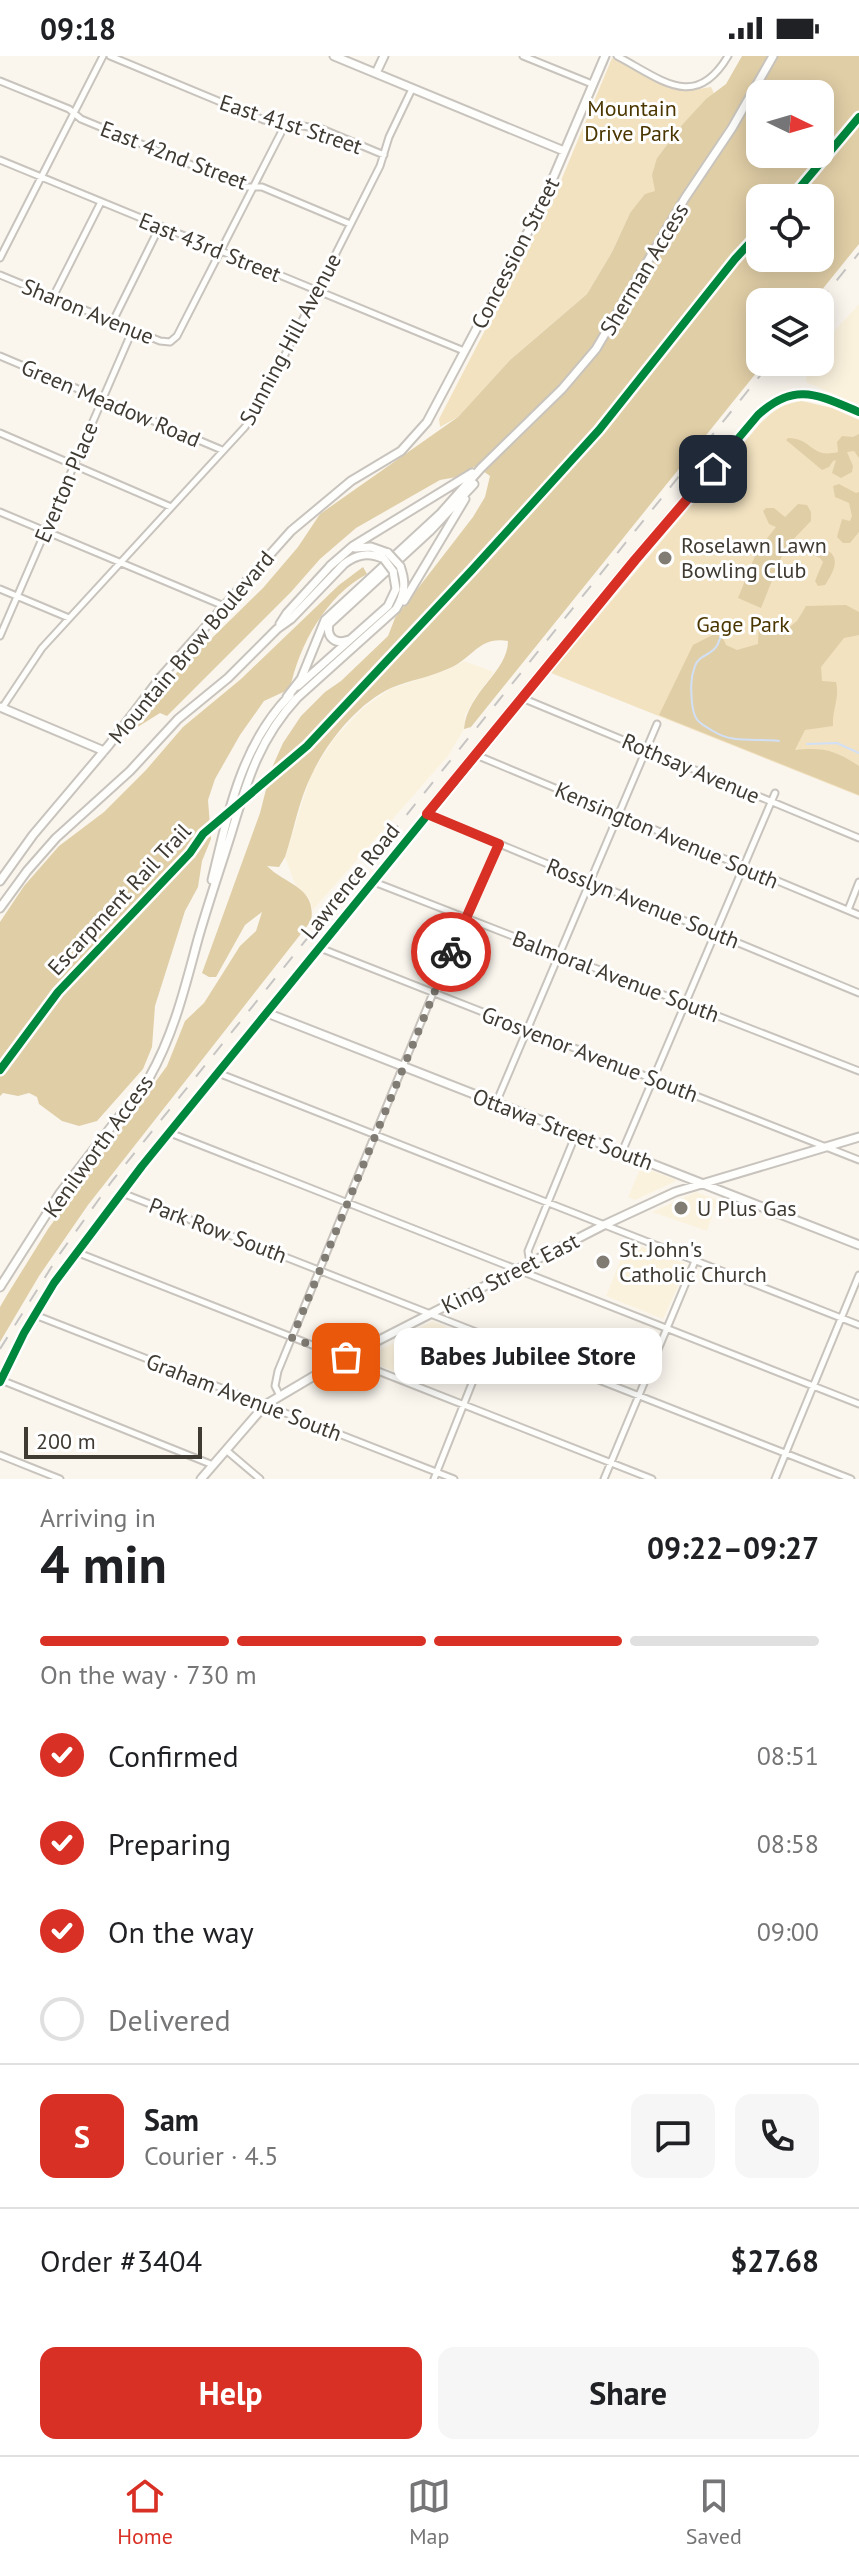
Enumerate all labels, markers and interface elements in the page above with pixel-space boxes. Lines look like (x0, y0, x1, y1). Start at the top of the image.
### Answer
text: 09:18 (40, 9, 116, 48)
north arrow (746, 80, 834, 168)
map controls (746, 80, 834, 376)
street label: East 41st Street (216, 88, 366, 160)
park label: Mountain Drive Park (584, 94, 680, 147)
street label: East 42nd Street (97, 114, 252, 196)
street label: Concession Street (465, 172, 566, 334)
button: locate (746, 184, 834, 272)
street label: Sherman Access (594, 198, 694, 340)
street label: East 43rd Street (135, 206, 286, 288)
street label: Sunning Hill Avenue (233, 248, 347, 430)
street label: Sharon Avenue (18, 272, 158, 350)
button: layers (746, 288, 834, 376)
street label: Green Meadow Road (17, 353, 205, 453)
street label: Everton Place (28, 417, 104, 547)
pin (679, 435, 747, 503)
icon: home (691, 447, 735, 491)
place label: Roselawn Lawn Bowling Club (681, 531, 827, 584)
street label: Mountain Brow Boulevard (102, 545, 280, 749)
marker: Roselawn Lawn Bowling Club (656, 549, 674, 567)
park label: Gage Park (696, 610, 790, 638)
street label: Rothsay Avenue (618, 726, 764, 810)
street label: Kensington Avenue South (551, 775, 783, 895)
street label: Escarpment Rail Trail (41, 817, 197, 981)
street label: Lawrence Road (295, 817, 405, 945)
street label: Rosslyn Avenue South (542, 852, 744, 954)
courier (411, 912, 491, 992)
street label: Balmoral Avenue South (509, 924, 723, 1028)
icon: bike (429, 930, 473, 974)
street label: Grosvenor Avenue South (478, 1000, 702, 1108)
street label: Kenilworth Access (37, 1069, 159, 1223)
street label: Ottawa Street South (469, 1082, 657, 1176)
street label: Park Row South (145, 1191, 291, 1269)
place label: U Plus Gas (697, 1194, 797, 1222)
marker: U Plus Gas (672, 1199, 690, 1217)
street label: King Street East (437, 1226, 584, 1320)
place label: St. John's Catholic Church (619, 1235, 767, 1288)
marker: St. John's Catholic Church (594, 1253, 612, 1271)
pin (312, 1323, 380, 1391)
callout: Babes Jubilee Store (394, 1329, 662, 1385)
icon: bag (324, 1335, 368, 1379)
text: Babes Jubilee Store (420, 1339, 636, 1372)
street label: Graham Avenue South (142, 1347, 346, 1447)
scale bar (24, 1423, 202, 1459)
text: 200 m (36, 1427, 96, 1455)
text: Arriving in (40, 1501, 156, 1534)
text: 09:22–09:27 (647, 1528, 819, 1567)
text: 4 min (40, 1530, 167, 1597)
text: On the way · 730 m (40, 1658, 257, 1691)
icon: check (40, 1733, 84, 1777)
text: Confirmed (108, 1736, 239, 1775)
text: 08:51 (757, 1739, 819, 1772)
icon: check (40, 1821, 84, 1865)
text: Preparing (108, 1824, 231, 1863)
text: 08:58 (757, 1827, 819, 1860)
icon: check (40, 1909, 84, 1953)
text: On the way (108, 1912, 254, 1951)
text: 09:00 (757, 1915, 819, 1948)
text: Delivered (108, 2000, 231, 2039)
button: chat (631, 2094, 715, 2178)
button: phone (735, 2094, 819, 2178)
text: Sam (144, 2100, 199, 2139)
text: S (74, 2117, 90, 2156)
text: Courier · 4.5 (144, 2139, 278, 2172)
text: Order #3404 (40, 2241, 202, 2280)
text: $27.68 (730, 2241, 819, 2280)
button: Help (40, 2347, 422, 2439)
button: Share (438, 2347, 819, 2439)
tab: Home (117, 2474, 173, 2550)
tab: Map (407, 2474, 451, 2550)
tab: Saved (686, 2474, 742, 2550)

